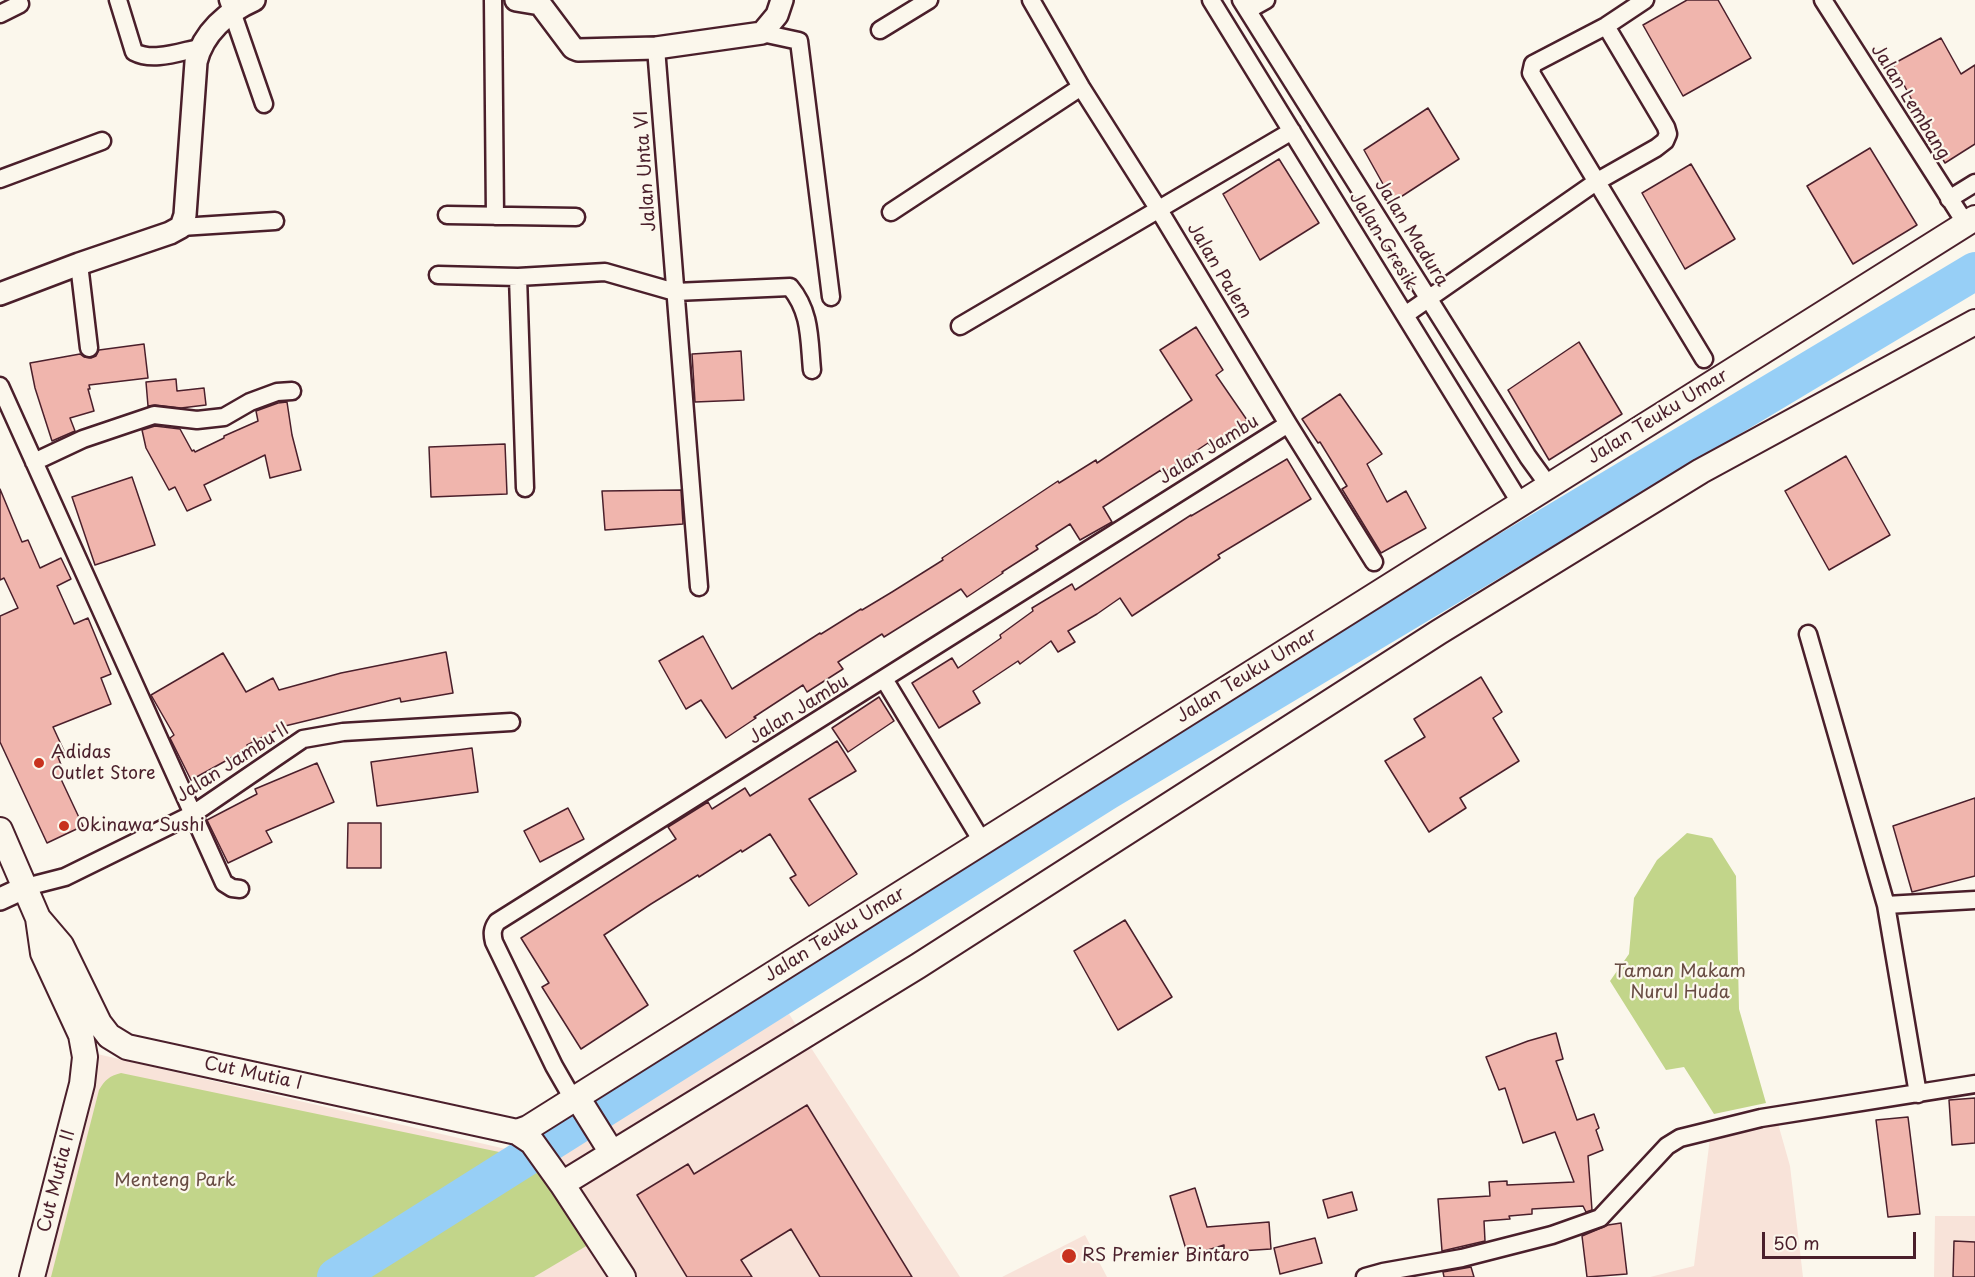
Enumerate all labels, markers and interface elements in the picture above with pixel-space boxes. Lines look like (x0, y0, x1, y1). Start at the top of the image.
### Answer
street label: Jalan Lembang (1866, 40, 1954, 164)
street label: Jalan Unta VI (631, 110, 661, 232)
street label: Jalan Madura (1369, 175, 1453, 291)
street label: Jalan Gresik (1344, 188, 1422, 294)
street label: Jalan Palem (1182, 219, 1256, 323)
street label: Jalan Teuku Umar (1584, 365, 1732, 469)
street label: Jalan Jambu (1155, 411, 1263, 489)
street label: Jalan Teuku Umar (1173, 624, 1321, 728)
street label: Jalan Jambu (745, 671, 853, 749)
street label: Jalan Jambu II (173, 718, 293, 808)
place label: Adidas Outlet Store (51, 742, 156, 784)
marker: Adidas Outlet Store (32, 756, 46, 770)
place label: Okinawa Sushi (76, 815, 204, 837)
marker: Okinawa Sushi (57, 819, 71, 833)
street label: Jalan Teuku Umar (761, 883, 909, 987)
park label: Taman Makam Nurul Huda (1614, 961, 1746, 1004)
street label: Cut Mutia I (202, 1053, 304, 1095)
street label: Cut Mutia II (34, 1127, 80, 1235)
park label: Menteng Park (114, 1170, 236, 1192)
scale bar (1765, 1220, 1920, 1258)
text: 50 m (1773, 1229, 1820, 1256)
place label: RS Premier Bintaro (1082, 1245, 1250, 1267)
marker: RS Premier Bintaro (1060, 1247, 1078, 1265)

